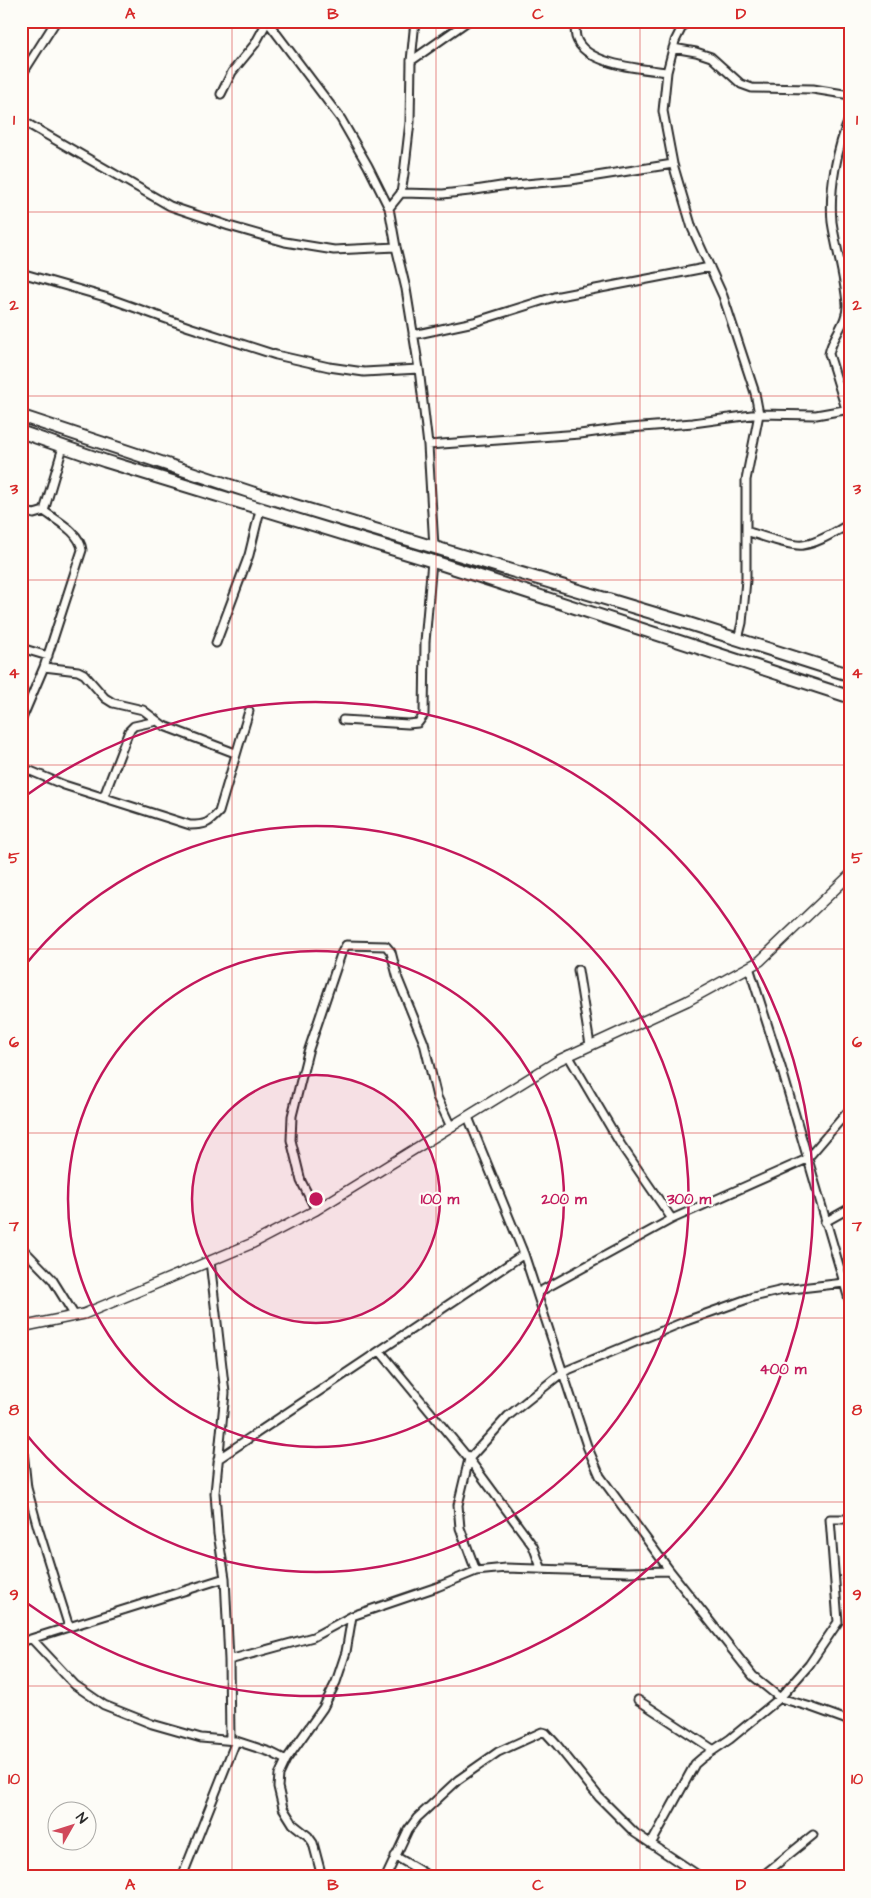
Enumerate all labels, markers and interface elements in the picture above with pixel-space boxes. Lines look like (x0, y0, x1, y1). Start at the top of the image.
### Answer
text: A (125, 3, 136, 25)
text: B (327, 3, 339, 25)
text: C (532, 3, 544, 25)
text: D (736, 3, 747, 25)
text: 1 (13, 109, 16, 131)
text: 1 (856, 109, 859, 131)
text: 2 (8, 294, 19, 316)
text: 2 (851, 294, 862, 316)
text: 3 (9, 478, 19, 500)
text: 3 (852, 478, 862, 500)
text: 4 (9, 662, 20, 684)
text: 4 (852, 662, 863, 684)
text: 5 (8, 847, 20, 869)
text: 5 (851, 847, 863, 869)
text: 6 (9, 1031, 19, 1053)
text: 6 (852, 1031, 862, 1053)
text: 100 m (421, 1189, 460, 1210)
text: 200 m (540, 1189, 587, 1210)
text: 300 m (666, 1189, 711, 1210)
centre of rings (307, 1190, 325, 1208)
text: 7 (8, 1215, 19, 1237)
text: 7 (851, 1215, 862, 1237)
text: 400 m (760, 1359, 807, 1380)
text: 8 (9, 1399, 20, 1421)
text: 8 (852, 1399, 863, 1421)
text: 9 (9, 1584, 19, 1606)
text: 9 (852, 1584, 862, 1606)
text: 10 (8, 1768, 20, 1790)
text: 10 (851, 1768, 863, 1790)
north arrow (48, 1800, 98, 1850)
text: N (71, 1809, 92, 1828)
text: A (125, 1874, 136, 1896)
text: B (327, 1874, 339, 1896)
text: C (532, 1874, 544, 1896)
text: D (736, 1874, 747, 1896)

